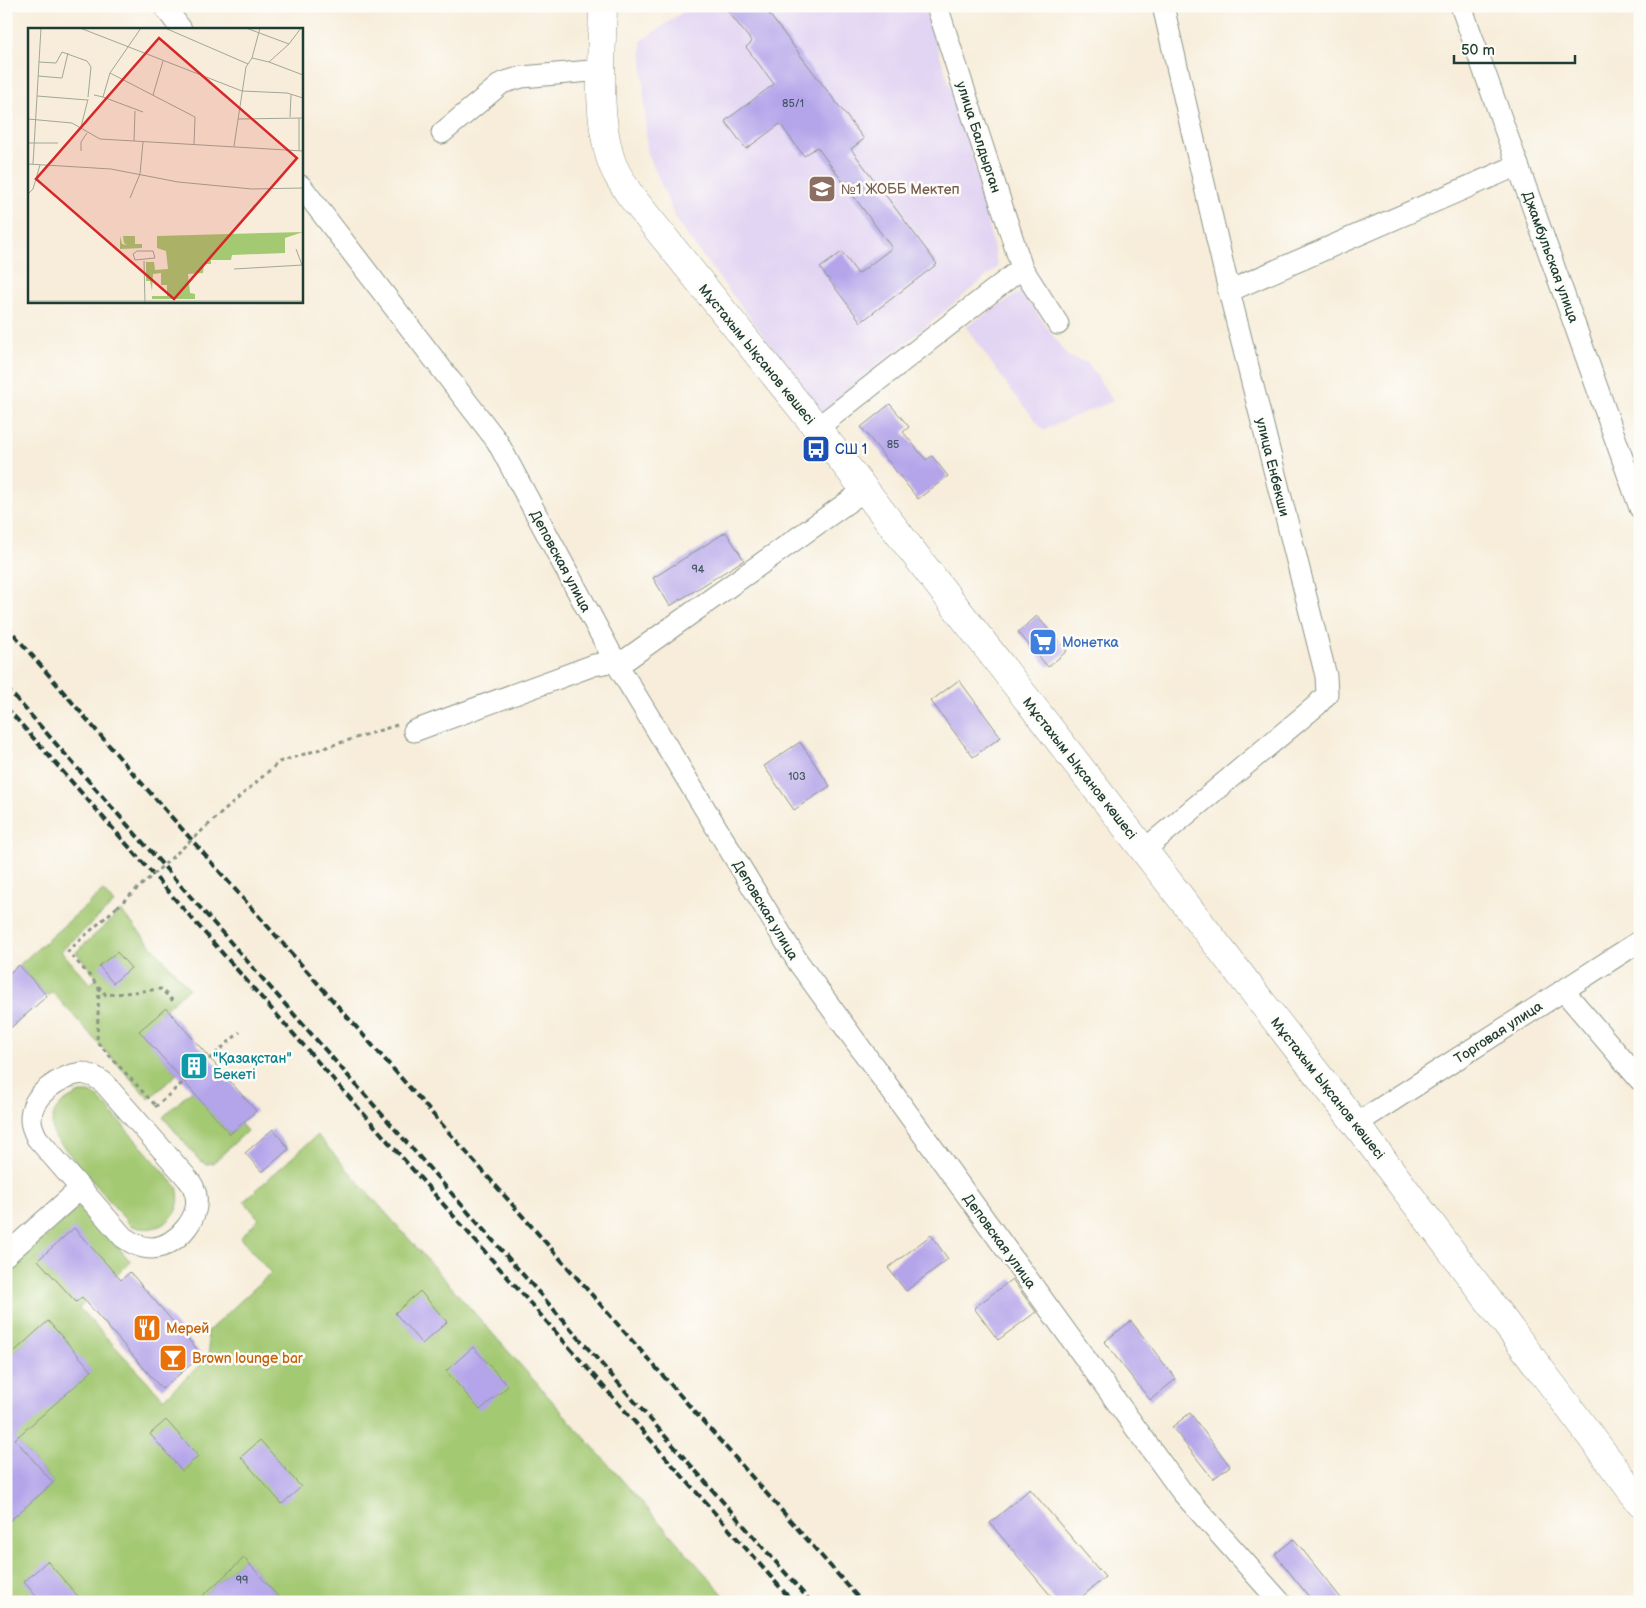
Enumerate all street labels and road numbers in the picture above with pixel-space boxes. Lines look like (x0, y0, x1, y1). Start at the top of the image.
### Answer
street label: улица Балдырган (952, 79, 1005, 195)
street label: Джамбульская улица (1519, 189, 1582, 326)
street label: Мұстахым Ықсанов көшесі (695, 281, 818, 428)
street label: улица Енбекши (1252, 416, 1293, 518)
street label: Деповская улица (527, 507, 595, 616)
street label: Мұстахым Ықсанов көшесі (1019, 694, 1140, 843)
street label: Деповская улица (729, 857, 802, 964)
street label: Торговая улица (1451, 997, 1546, 1067)
street label: Мұстахым Ықсанов көшесі (1267, 1014, 1388, 1163)
street label: Деповская улица (959, 1191, 1040, 1293)

